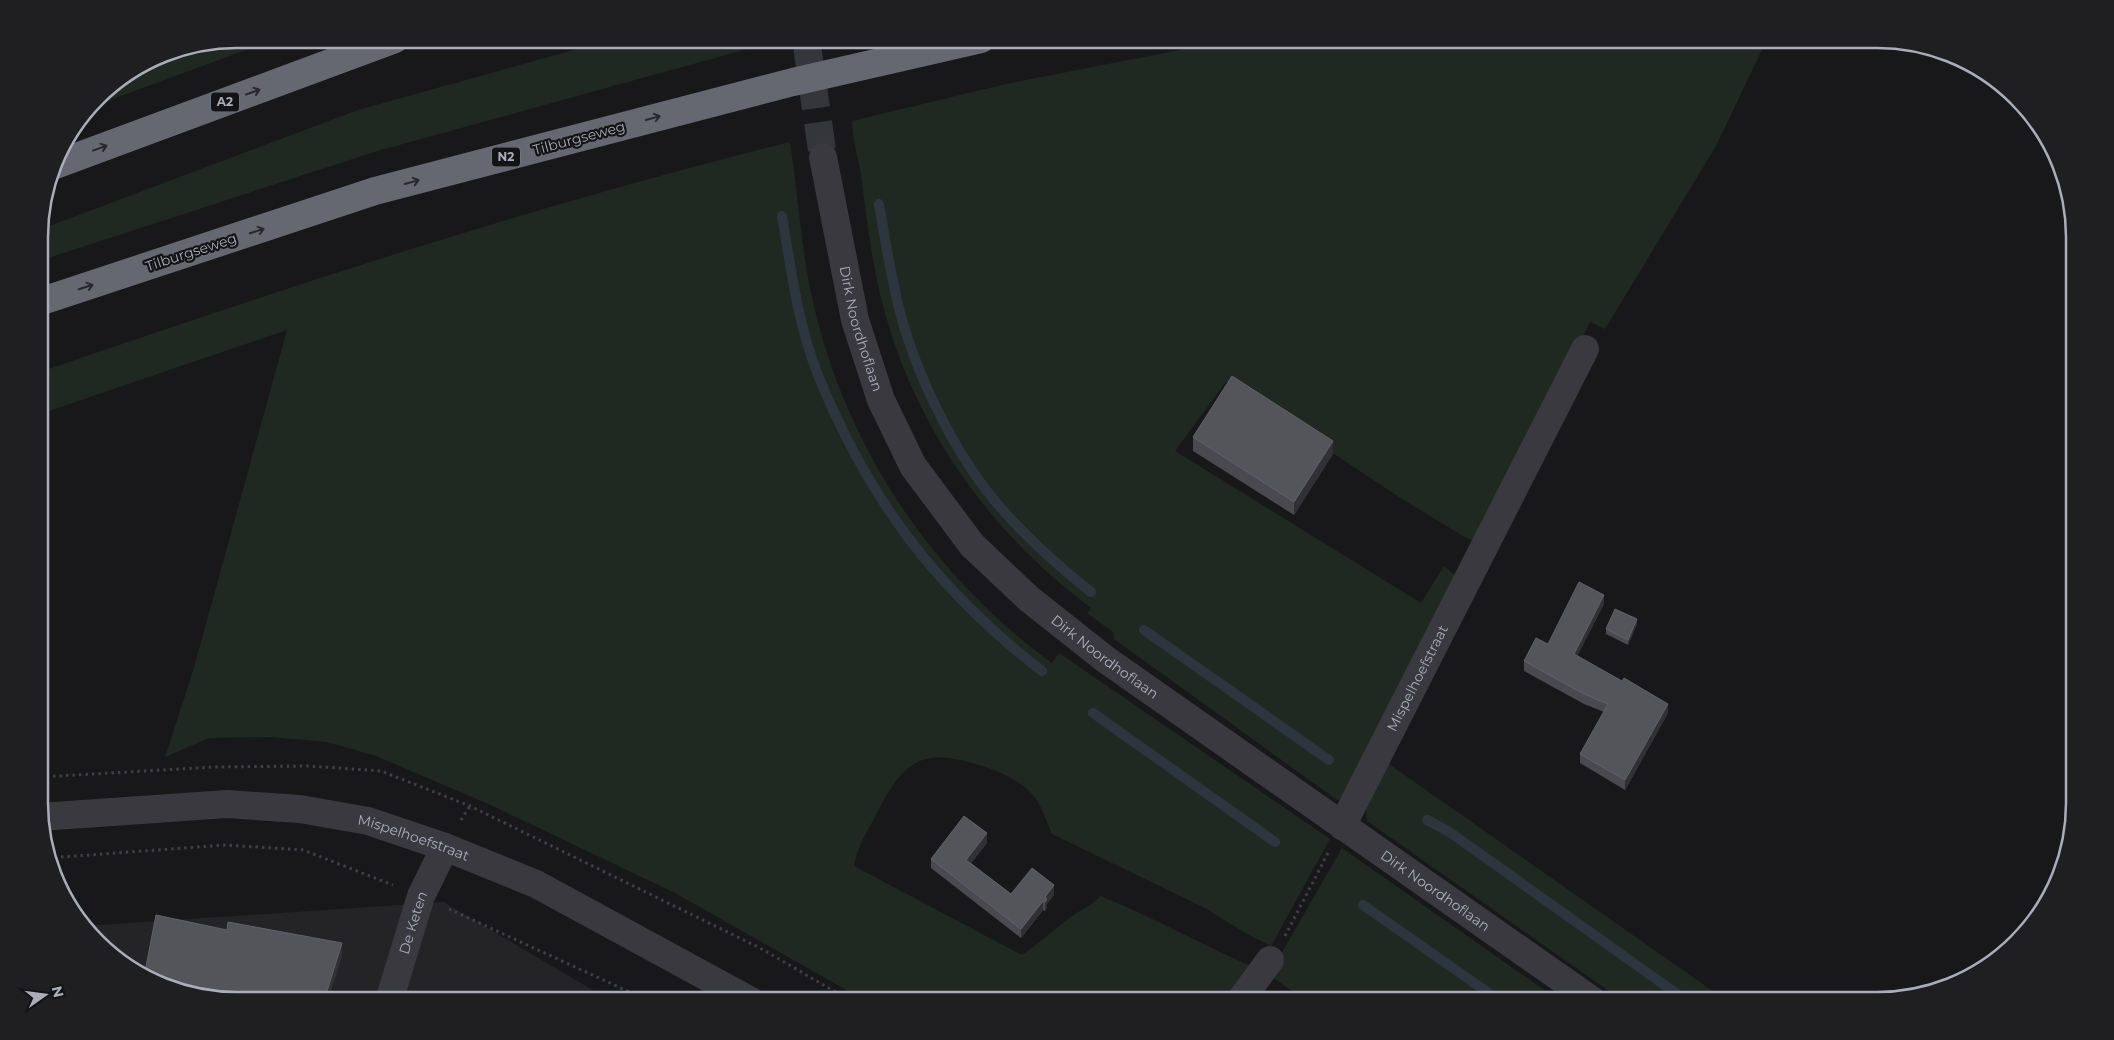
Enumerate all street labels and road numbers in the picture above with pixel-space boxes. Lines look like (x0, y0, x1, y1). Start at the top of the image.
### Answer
road number: A2 (211, 92, 239, 111)
street label: Tilburgseweg (531, 117, 627, 159)
road number: N2 (492, 148, 520, 166)
street label: Tilburgseweg (143, 229, 239, 275)
street label: Dirk Noordhoflaan (836, 264, 887, 394)
street label: Dirk Noordhoflaan (1047, 611, 1162, 703)
street label: Mispelhoefstraat (1383, 622, 1452, 734)
street label: Mispelhoefstraat (356, 810, 472, 865)
street label: Dirk Noordhoflaan (1377, 846, 1494, 935)
street label: De Keten (395, 888, 431, 956)

